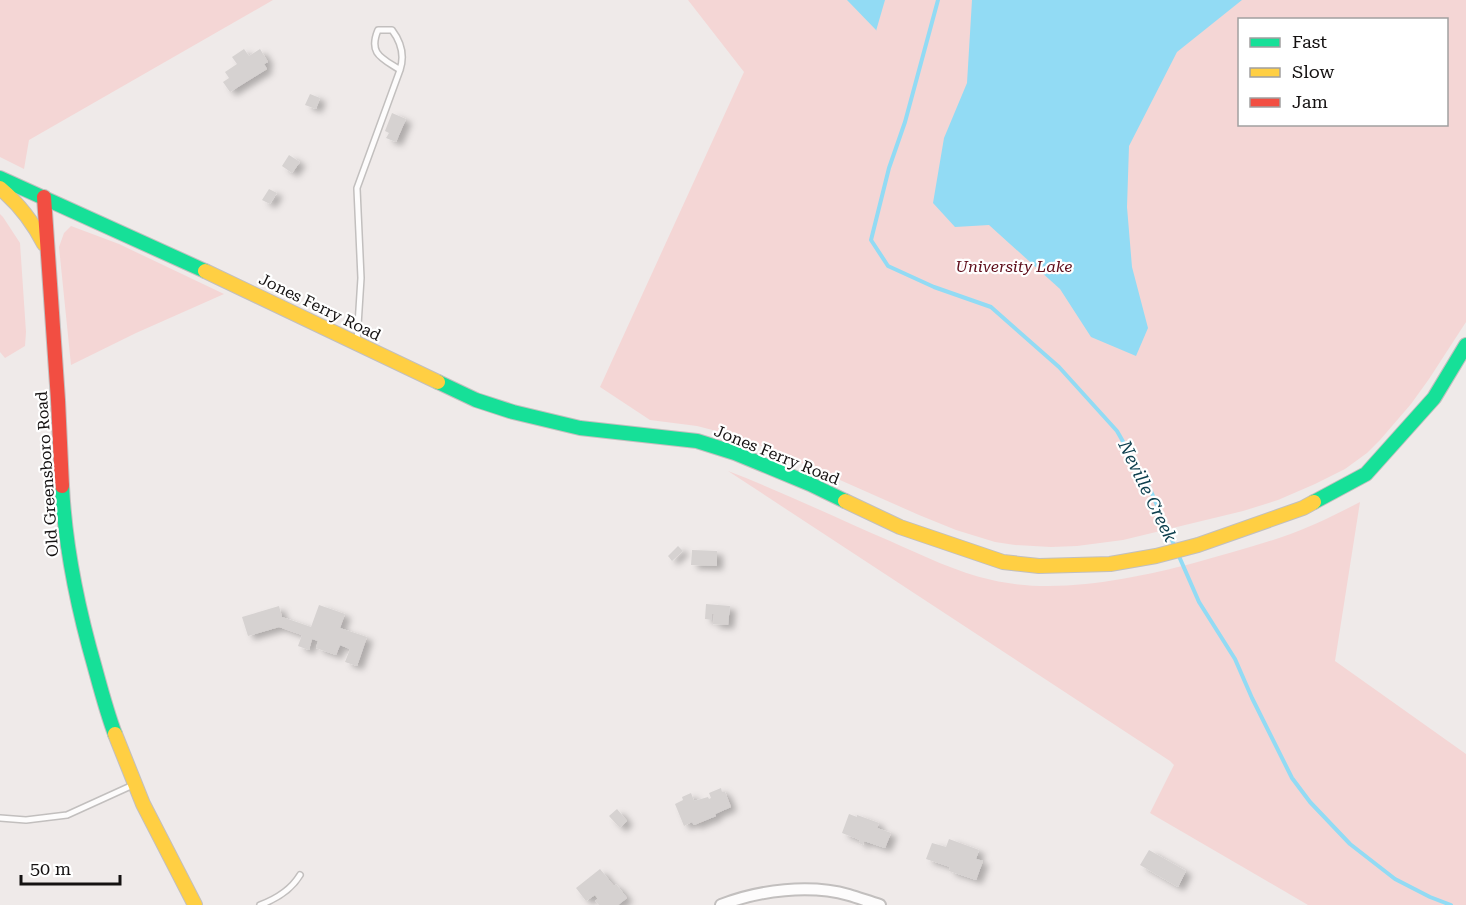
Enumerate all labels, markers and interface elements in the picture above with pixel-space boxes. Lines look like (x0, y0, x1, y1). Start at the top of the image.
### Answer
legend (1238, 18, 1448, 126)
text: Fast (1292, 31, 1327, 52)
text: Slow (1292, 61, 1334, 82)
text: Jam (1292, 91, 1328, 112)
park label: University Lake (956, 257, 1072, 276)
street label: Jones Ferry Road (256, 269, 384, 345)
street label: Old Greensboro Road (32, 390, 62, 558)
street label: Jones Ferry Road (712, 421, 842, 489)
water label: Neville Creek (1114, 436, 1182, 545)
scale bar (21, 848, 120, 886)
text: 50 m (30, 858, 71, 879)

